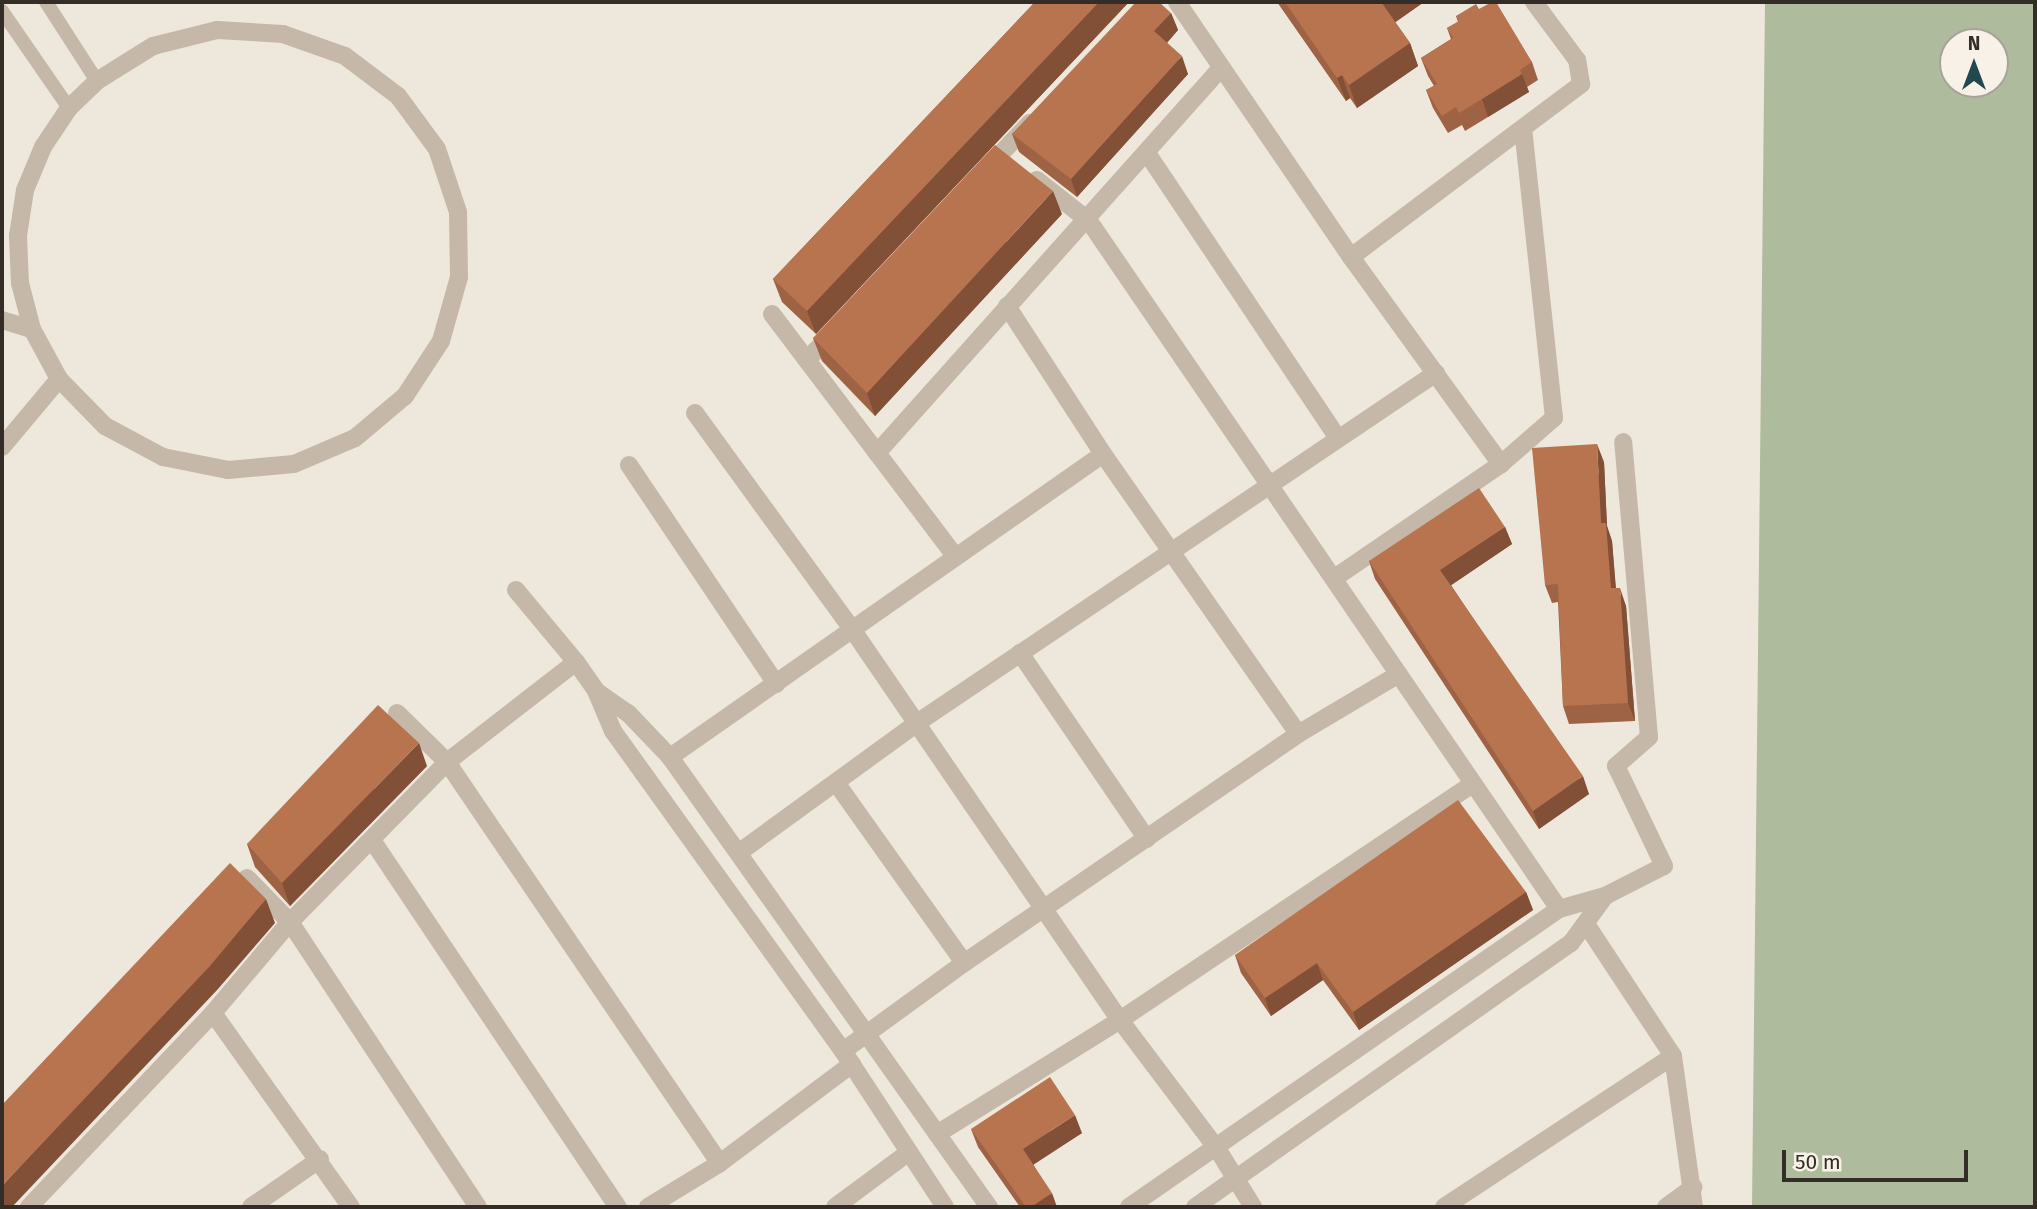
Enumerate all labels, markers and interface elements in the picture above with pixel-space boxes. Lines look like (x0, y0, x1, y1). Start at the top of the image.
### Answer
north arrow (1939, 28, 2009, 98)
text: N (1968, 32, 1980, 55)
scale bar (1785, 1136, 1970, 1180)
text: 50 m (1795, 1149, 1841, 1175)

